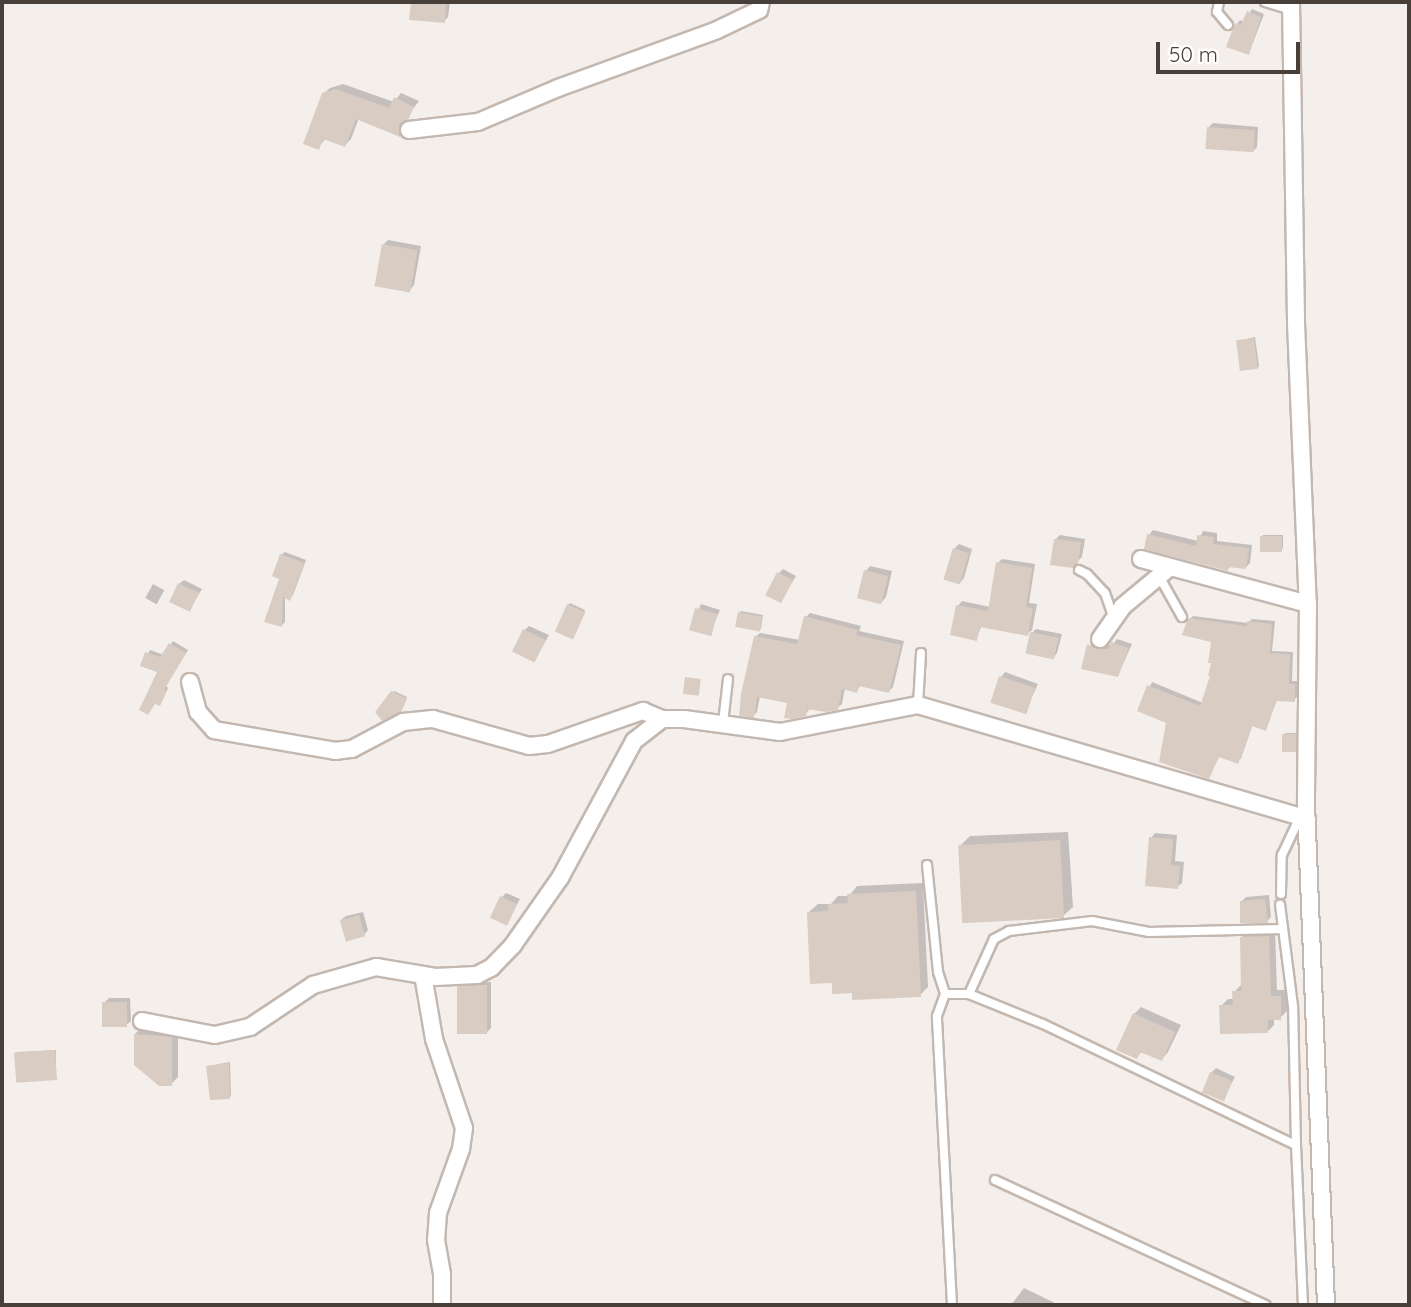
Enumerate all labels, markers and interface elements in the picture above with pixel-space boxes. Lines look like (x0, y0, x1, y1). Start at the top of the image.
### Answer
scale bar (1159, 28, 1302, 72)
text: 50 m (1169, 41, 1218, 67)

